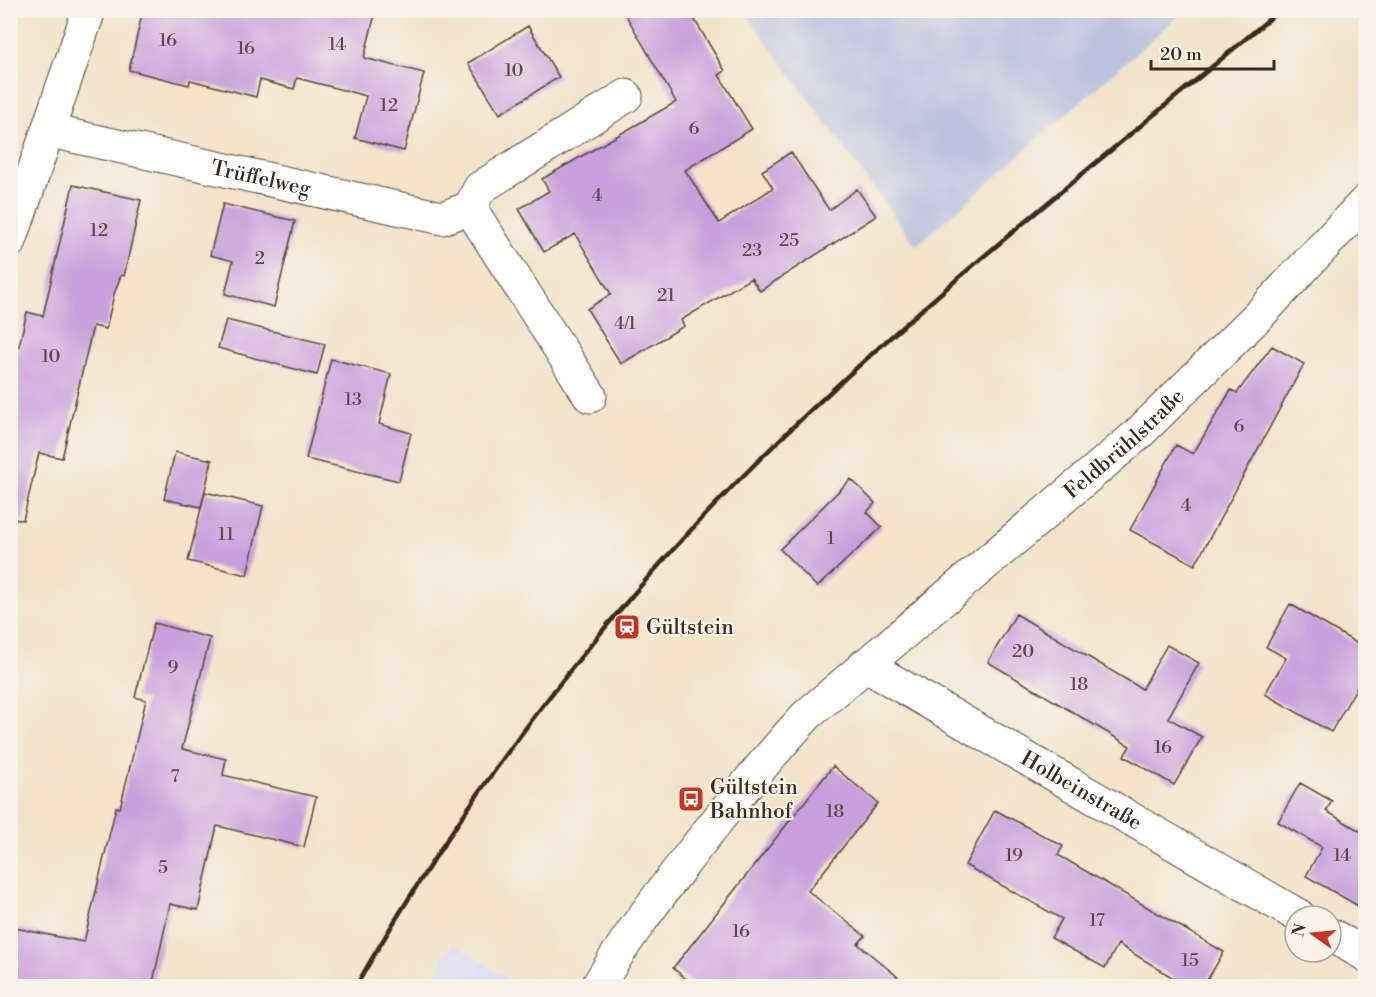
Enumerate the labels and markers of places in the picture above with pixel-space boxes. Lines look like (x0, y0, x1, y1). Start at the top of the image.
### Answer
station icon: Gültstein (612, 612, 642, 642)
place label: Gültstein (646, 615, 734, 641)
place label: Gültstein Bahnhof (709, 775, 798, 825)
bus stop icon: Gültstein Bahnhof (676, 784, 706, 814)

